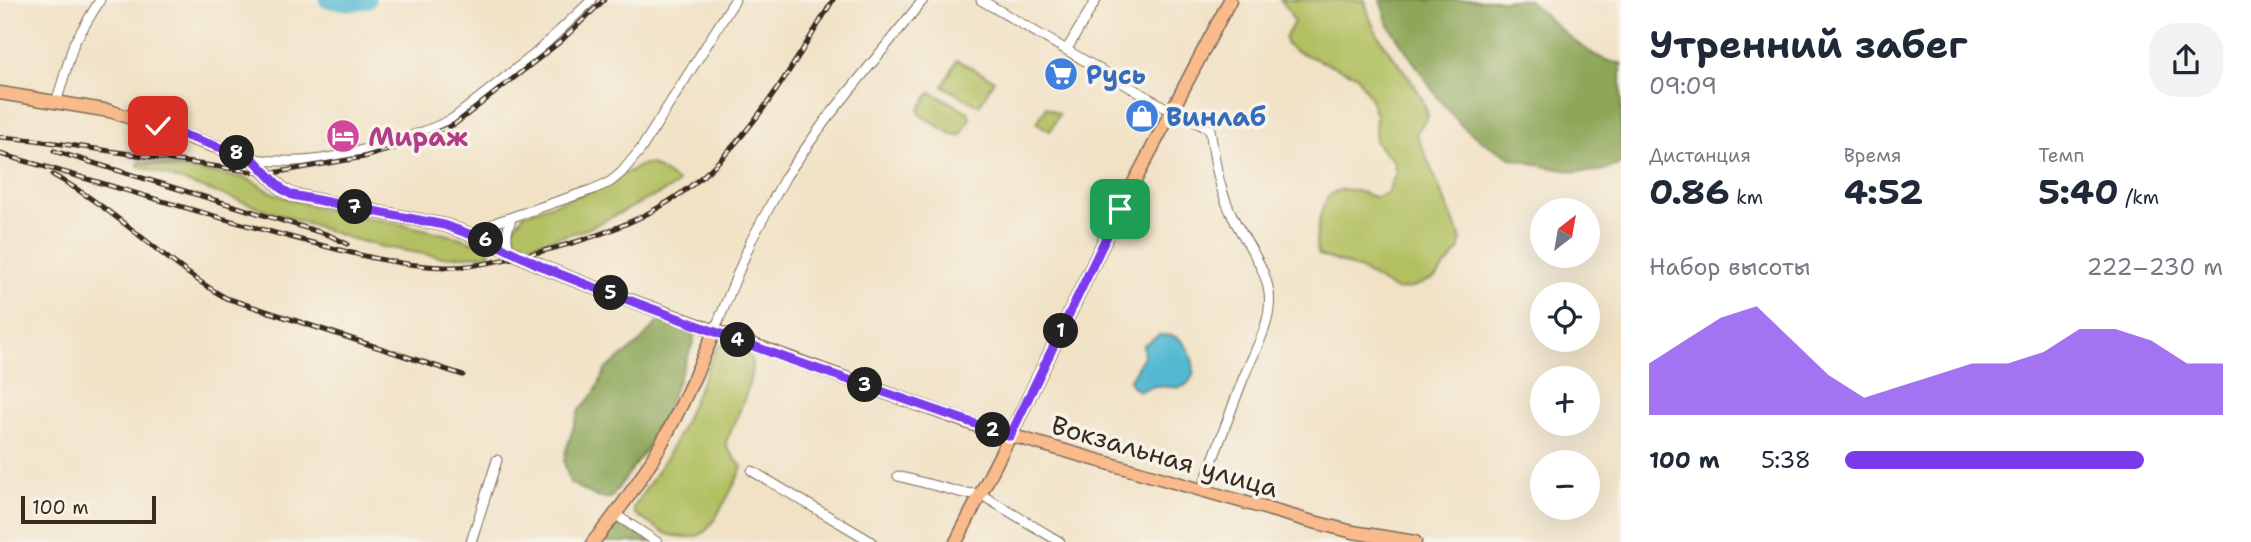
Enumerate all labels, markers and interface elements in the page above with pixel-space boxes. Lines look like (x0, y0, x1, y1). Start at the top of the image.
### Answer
text: Утренний забег (1649, 19, 1967, 70)
button: share (2149, 23, 2223, 97)
supermarket icon: Русь (1042, 55, 1080, 93)
place label: Русь (1086, 57, 1146, 92)
text: 09:09 (1649, 71, 1717, 101)
pin (128, 96, 188, 156)
shop icon: Винлаб (1123, 97, 1161, 135)
place label: Винлаб (1166, 99, 1266, 134)
icon: check (139, 107, 177, 145)
hotel icon: Мираж (324, 117, 362, 155)
place label: Мираж (368, 119, 468, 154)
pin: 8 (219, 136, 254, 170)
text: 8 (230, 140, 243, 165)
text: Дистанция (1649, 143, 1751, 168)
text: Время (1844, 143, 1902, 168)
text: Темп (2038, 143, 2084, 168)
text: 0.86 (1649, 168, 1730, 215)
text: 4:52 (1844, 168, 1923, 215)
text: 5:40 (2038, 168, 2119, 215)
pin (1090, 179, 1150, 239)
text: km (1730, 185, 1763, 210)
text: /km (2119, 185, 2159, 210)
pin: 7 (338, 190, 372, 224)
icon: arrive (1101, 190, 1139, 228)
text: 7 (348, 194, 361, 219)
north arrow (1530, 198, 1600, 268)
map controls (1530, 198, 1600, 520)
pin: 6 (468, 222, 504, 258)
text: 6 (479, 227, 492, 252)
text: Набор высоты (1649, 252, 1810, 282)
text: 222–230 m (2087, 252, 2223, 282)
pin: 5 (594, 276, 628, 310)
text: 5 (605, 280, 616, 305)
button: locate (1530, 282, 1600, 352)
pin: 1 (1044, 314, 1078, 348)
text: 1 (1056, 318, 1065, 343)
pin: 4 (720, 322, 756, 358)
text: 4 (731, 327, 744, 352)
button: + (1530, 366, 1600, 436)
pin: 3 (848, 368, 882, 402)
text: 3 (858, 372, 871, 397)
street label: Вокзальная улица (1047, 407, 1283, 505)
pin: 2 (976, 412, 1010, 448)
text: 2 (986, 417, 999, 442)
text: 100 m (1649, 445, 1720, 475)
text: 5:38 (1761, 445, 1811, 475)
button: − (1530, 450, 1600, 520)
scale bar (21, 493, 156, 525)
text: 100 m (32, 495, 89, 520)

